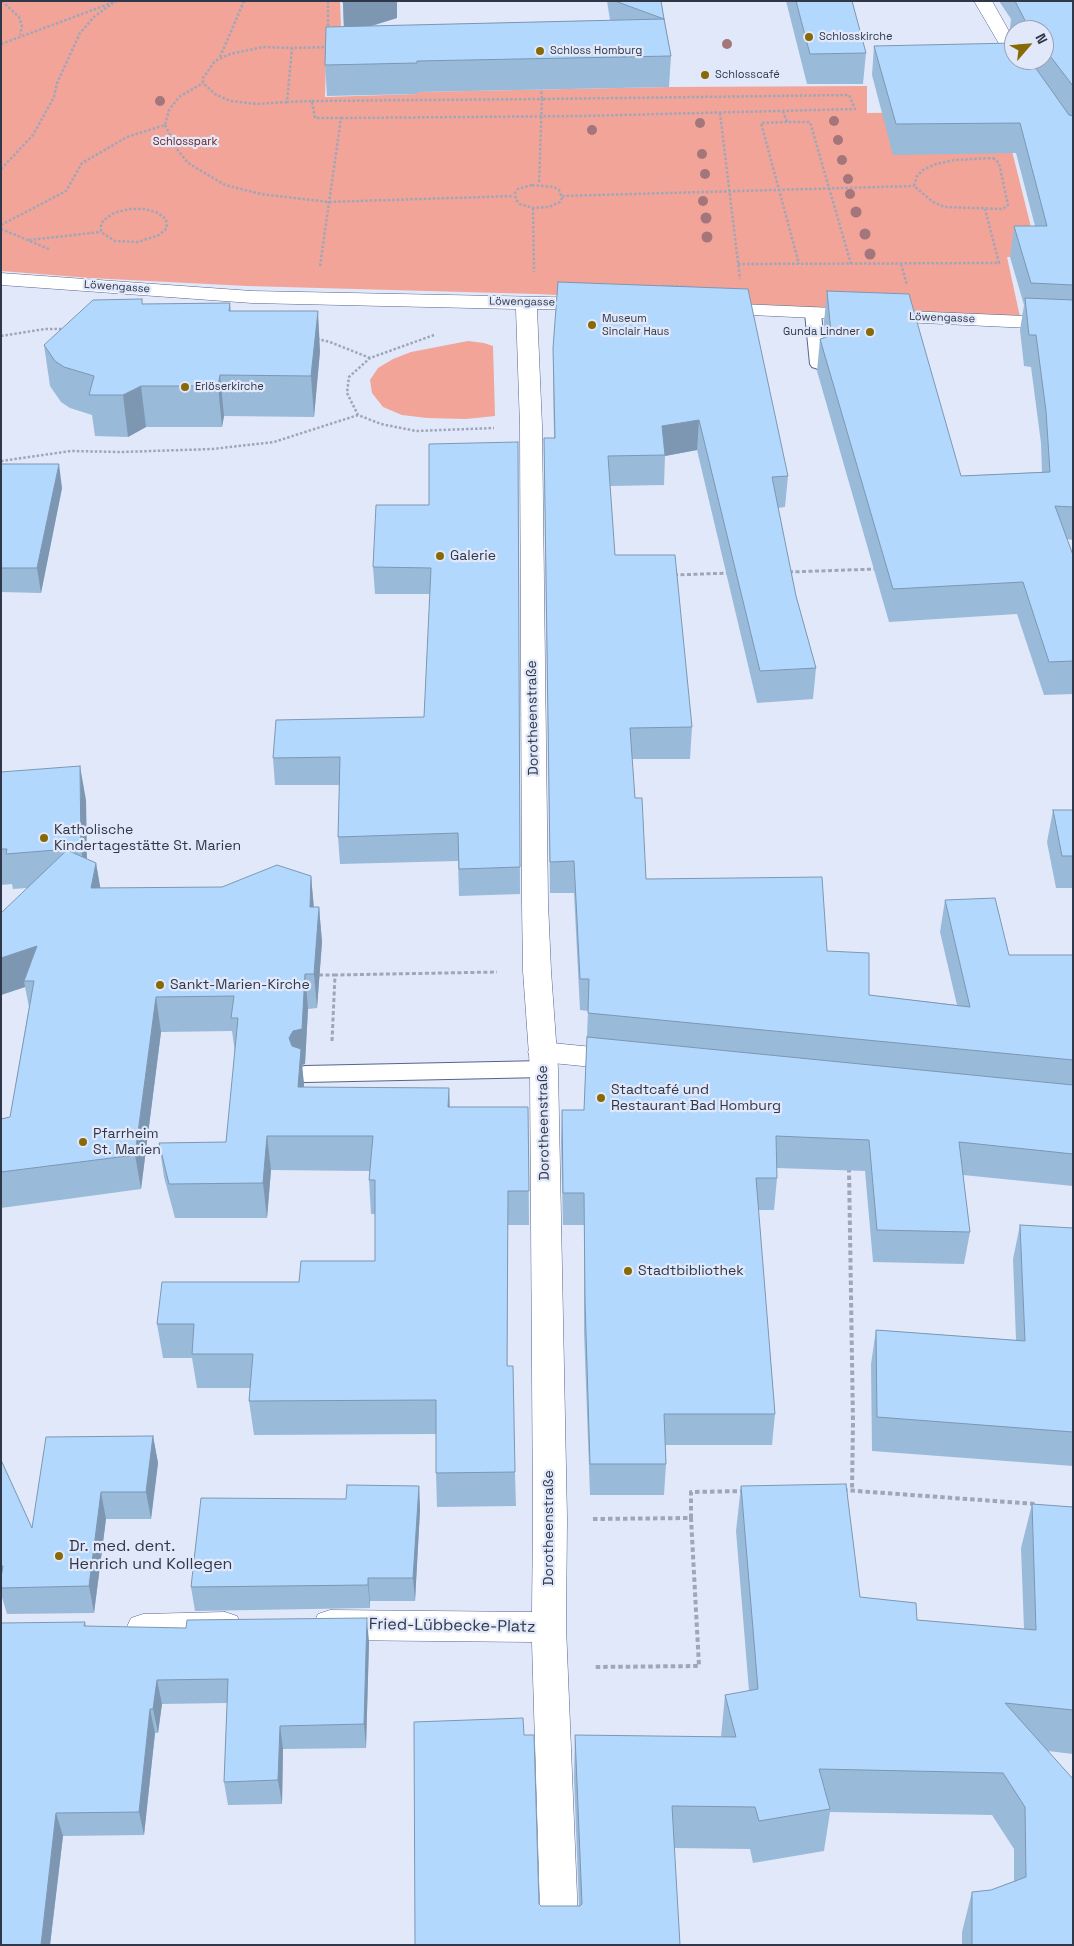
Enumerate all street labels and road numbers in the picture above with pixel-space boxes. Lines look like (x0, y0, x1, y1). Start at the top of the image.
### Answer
street label: Löwengasse (84, 278, 150, 296)
street label: Löwengasse (489, 295, 555, 309)
street label: Löwengasse (909, 310, 975, 326)
street label: Dorotheenstraße (524, 660, 542, 776)
street label: Dorotheenstraße (535, 1065, 553, 1181)
street label: Dorotheenstraße (541, 1470, 557, 1586)
street label: Fried-Lübbecke-Platz (369, 1615, 535, 1637)

